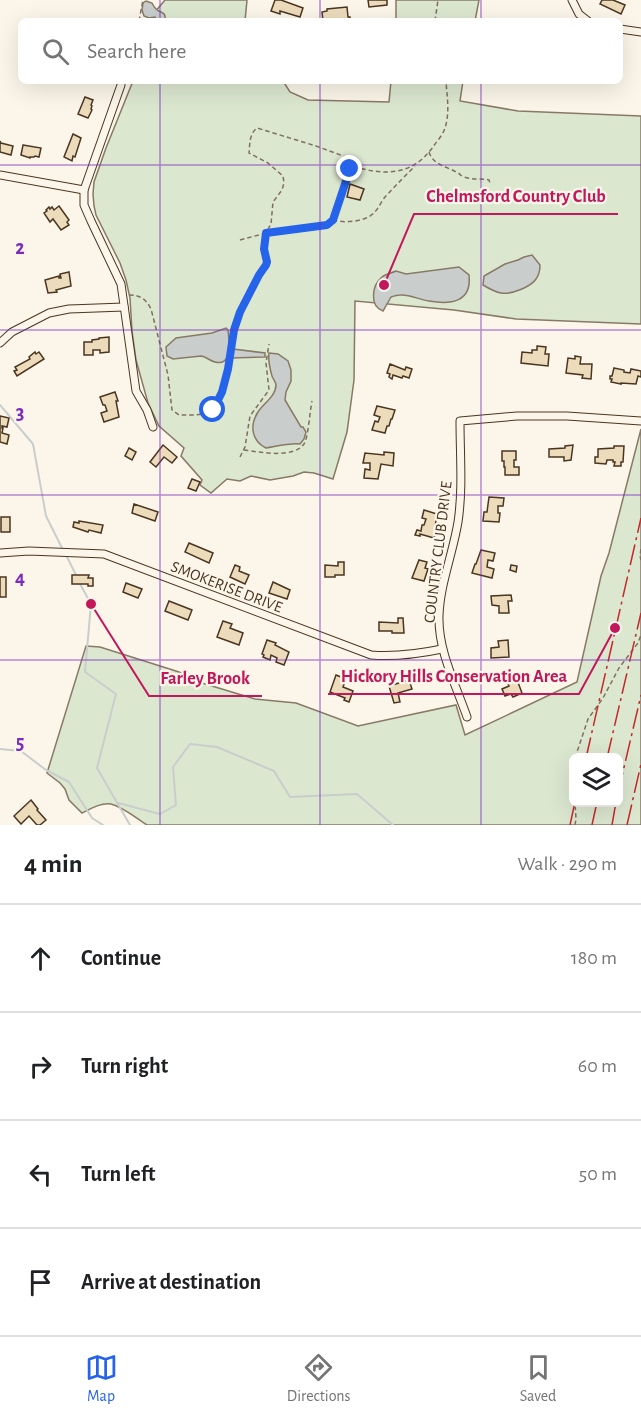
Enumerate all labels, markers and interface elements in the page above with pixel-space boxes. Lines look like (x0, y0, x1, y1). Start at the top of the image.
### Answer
search box (18, 18, 623, 84)
icon: search (39, 35, 72, 68)
text: Search here (87, 40, 186, 62)
route end (336, 155, 362, 181)
callout: Chelmsford Country Club (414, 178, 618, 214)
text: Chelmsford Country Club (426, 188, 606, 206)
text: 2 (15, 238, 25, 258)
route start (199, 396, 225, 422)
text: 3 (16, 403, 24, 423)
street label: COUNTRY CLUB DRIVE (421, 480, 455, 624)
street label: SMOKERISE DRIVE (169, 558, 285, 616)
text: 4 (15, 568, 25, 588)
callout: Hickory Hills Conservation Area (328, 658, 579, 694)
callout: Farley Brook (149, 660, 262, 696)
text: Hickory Hills Conservation Area (341, 668, 568, 686)
text: Farley Brook (160, 670, 250, 688)
text: 5 (16, 733, 24, 753)
map controls (569, 753, 623, 807)
button: layers (569, 753, 623, 807)
text: 4 min (24, 851, 83, 877)
text: Walk · 290 m (517, 854, 617, 874)
icon: ahead (24, 942, 57, 975)
text: Continue (81, 947, 161, 969)
text: 180 m (571, 948, 617, 968)
icon: right (24, 1050, 57, 1083)
text: Turn right (81, 1055, 168, 1077)
text: 60 m (578, 1056, 617, 1076)
icon: left (24, 1158, 57, 1191)
text: Turn left (81, 1163, 155, 1185)
text: 50 m (579, 1164, 617, 1184)
icon: arrive (24, 1266, 57, 1299)
text: Arrive at destination (81, 1271, 261, 1293)
tab: Map (85, 1351, 118, 1406)
tab: Directions (287, 1351, 351, 1406)
tab: Saved (520, 1351, 556, 1406)

